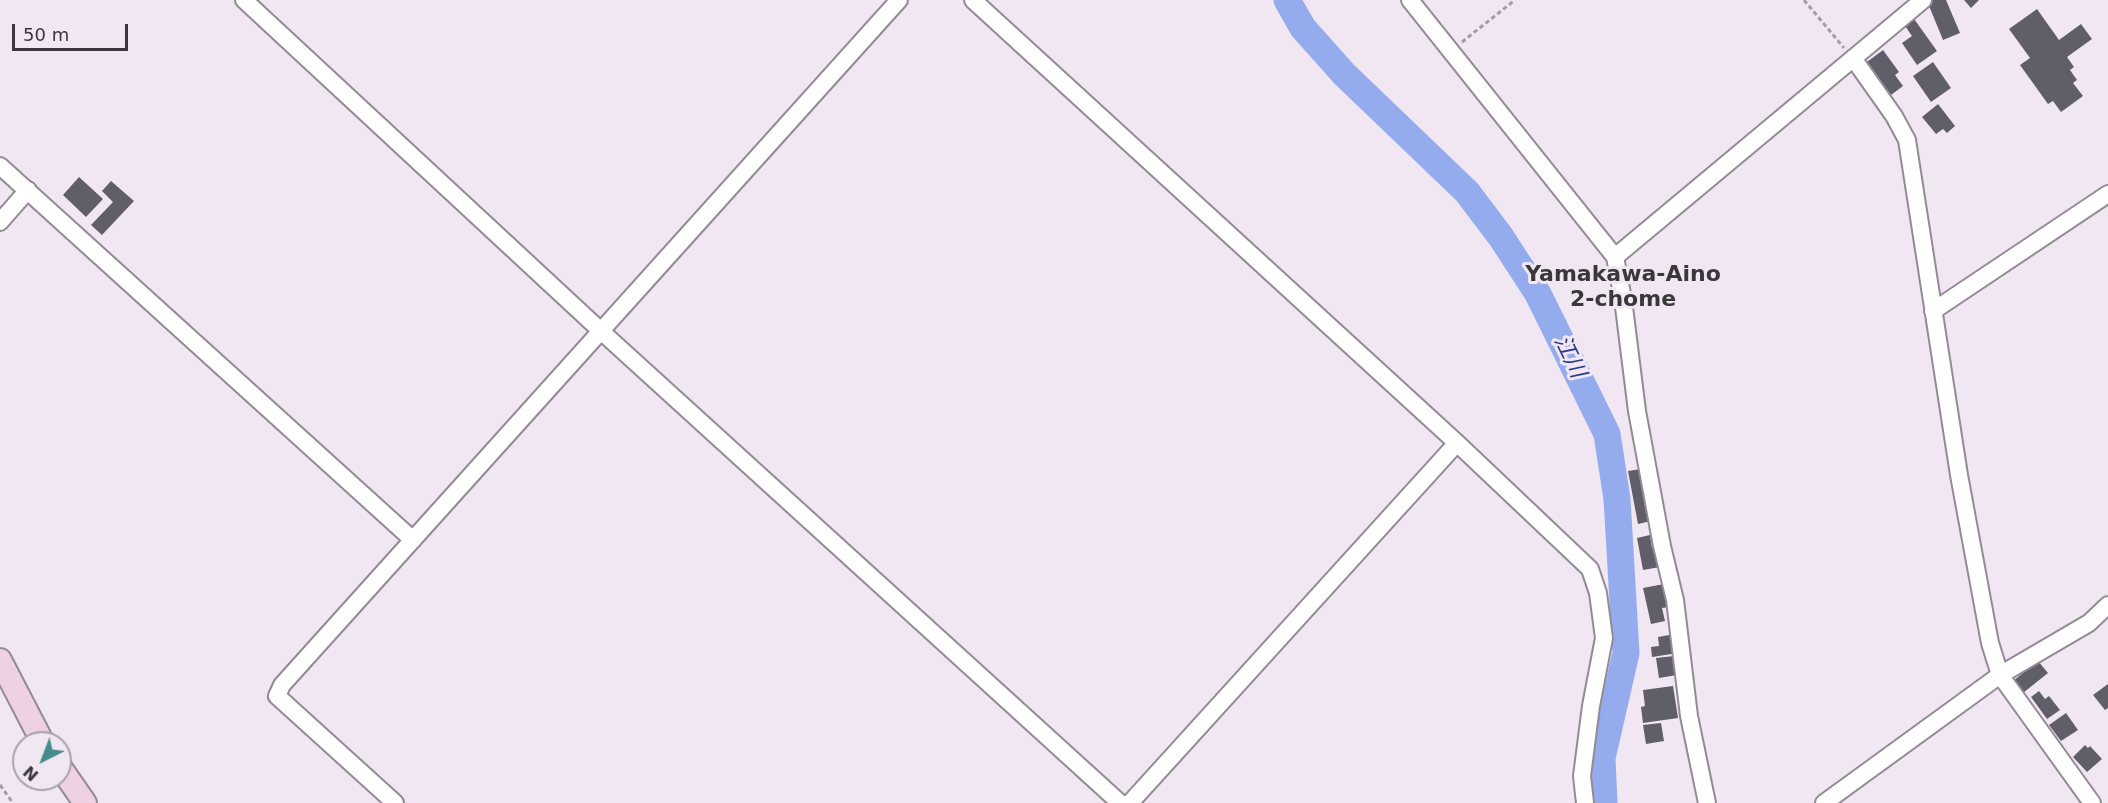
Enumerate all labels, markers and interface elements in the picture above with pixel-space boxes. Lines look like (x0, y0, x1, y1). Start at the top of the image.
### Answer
scale bar (15, 12, 130, 50)
text: 50 m (23, 24, 69, 45)
district label: Yamakawa-Aino 2-chome (1525, 262, 1721, 314)
water label: 江川 (1547, 331, 1591, 383)
north arrow (12, 731, 72, 791)
text: N (20, 762, 42, 785)

